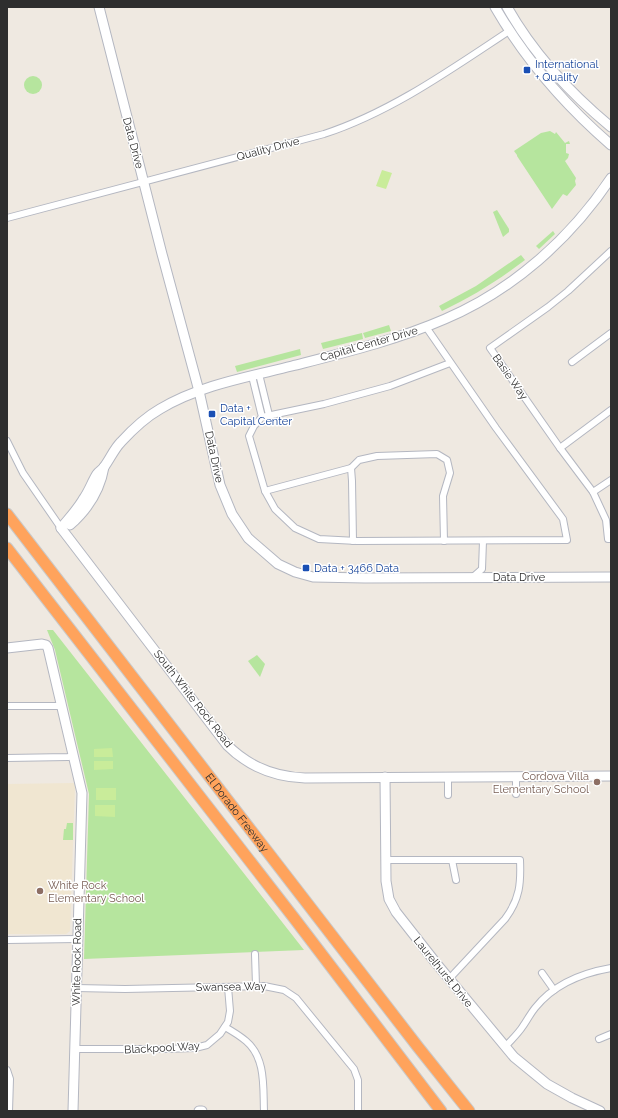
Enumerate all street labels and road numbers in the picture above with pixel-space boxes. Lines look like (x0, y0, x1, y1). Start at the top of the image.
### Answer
street label: Data Drive (120, 116, 146, 171)
street label: Quality Drive (235, 134, 301, 164)
street label: Capital Center Drive (319, 324, 420, 364)
street label: Basie Way (490, 352, 530, 402)
street label: Data Drive (202, 430, 226, 485)
street label: Data Drive (493, 571, 546, 584)
street label: South White Rock Road (151, 648, 235, 750)
street label: El Dorado Freeway (203, 771, 272, 854)
street label: White Rock Road (70, 918, 84, 1006)
street label: Laurelhurst Drive (411, 934, 476, 1010)
street label: Swansea Way (196, 980, 266, 994)
street label: Blackpool Way (124, 1040, 200, 1056)

